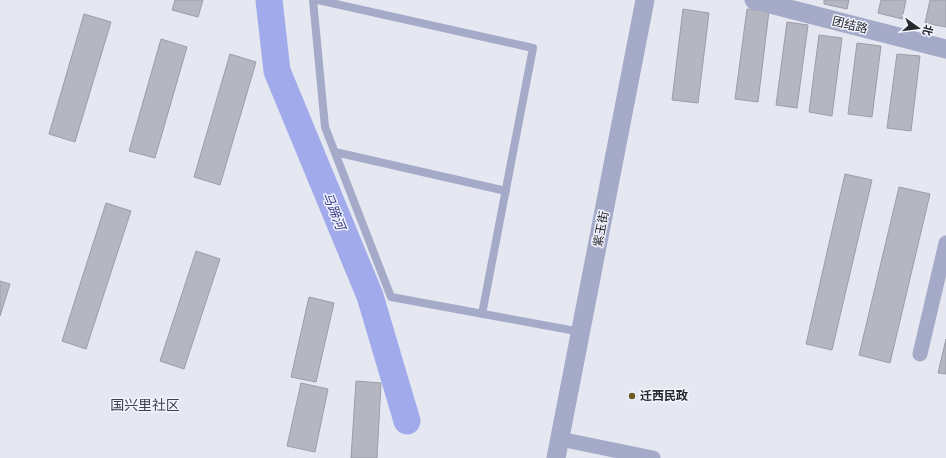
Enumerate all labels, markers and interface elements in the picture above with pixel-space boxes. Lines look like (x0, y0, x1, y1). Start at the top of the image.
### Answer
north arrow (898, 8, 938, 48)
street label: 团结路 (831, 14, 869, 36)
text: 北 (921, 24, 935, 37)
water label: 马蹄河 (320, 190, 349, 235)
street label: 紫玉街 (591, 210, 611, 248)
place label: 迁西民政 (640, 389, 688, 403)
marker: 迁西民政 (627, 391, 637, 401)
district label: 国兴里社区 (110, 397, 180, 413)

